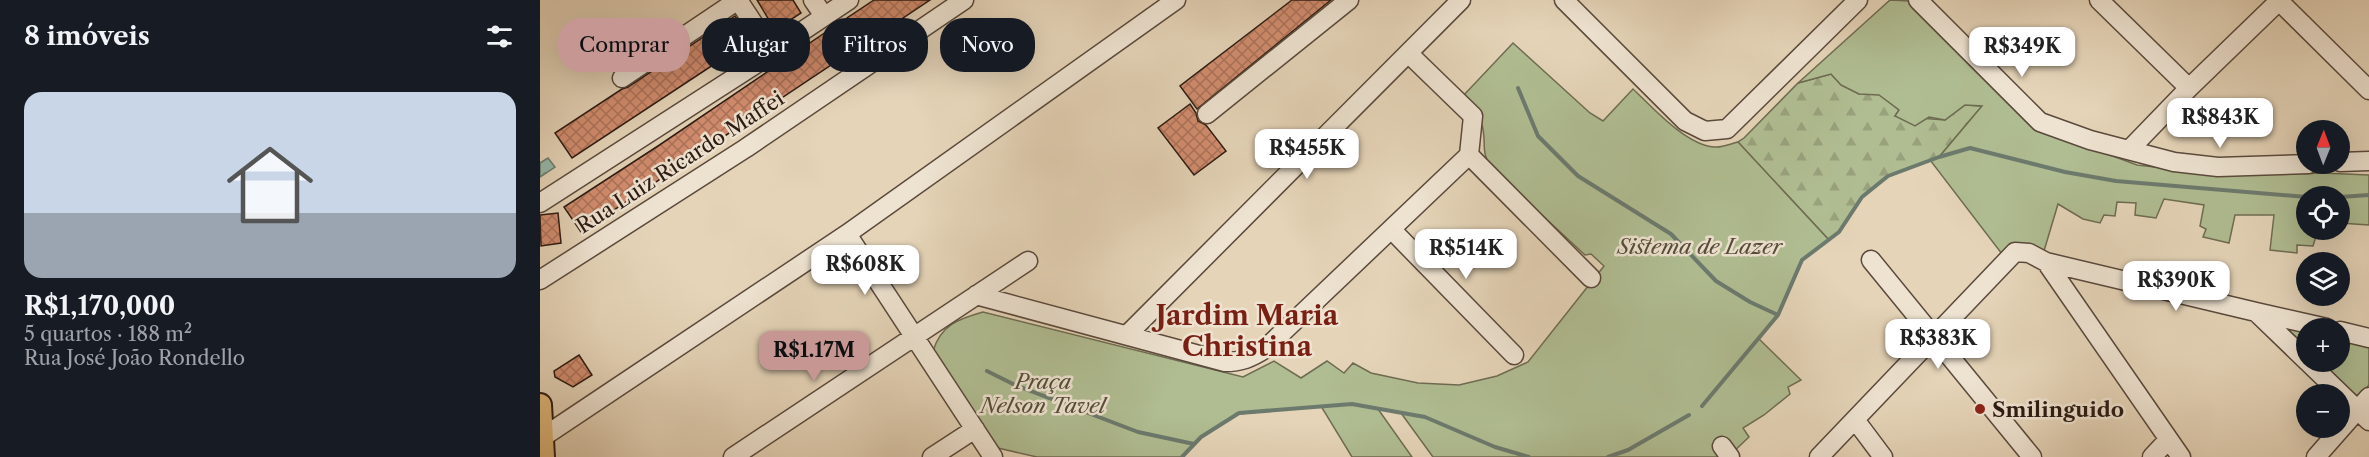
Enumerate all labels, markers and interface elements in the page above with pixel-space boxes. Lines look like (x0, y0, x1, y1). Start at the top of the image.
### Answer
chip: Comprar (558, 18, 690, 72)
chip: Alugar (702, 18, 810, 72)
chip: Filtros (822, 18, 928, 72)
chip: Novo (940, 18, 1035, 72)
text: 8 imóveis (24, 20, 150, 52)
icon: filters (483, 20, 516, 53)
pin: R$349K (1973, 27, 2071, 78)
text: R$349K (1983, 34, 2061, 58)
street label: Rua Luiz Ricardo Maffei (572, 86, 788, 238)
pin: R$843K (2171, 98, 2269, 149)
text: R$843K (2181, 105, 2259, 129)
north arrow (2296, 120, 2350, 174)
map controls (2296, 120, 2350, 438)
pin: R$455K (1258, 129, 1356, 180)
icon: home (216, 131, 324, 239)
text: R$455K (1269, 136, 1345, 160)
button: locate (2296, 186, 2350, 240)
pin: R$514K (1417, 229, 1515, 280)
park label: Sistema de Lazer (1616, 234, 1784, 259)
text: R$514K (1429, 236, 1503, 260)
pin: R$608K (816, 245, 914, 296)
text: R$608K (825, 252, 905, 276)
button: layers (2296, 252, 2350, 306)
pin: R$390K (2127, 261, 2225, 312)
text: R$390K (2137, 268, 2215, 292)
text: R$1,170,000 (24, 290, 175, 322)
district label: Jardim Maria Christina (1151, 299, 1339, 363)
button: + (2296, 318, 2350, 372)
pin: R$383K (1889, 319, 1987, 370)
text: 5 quartos · 188 m² (24, 322, 192, 346)
text: R$383K (1899, 326, 1977, 350)
pin: R$1.17M (759, 331, 869, 382)
text: R$1.17M (773, 338, 855, 362)
text: Rua José João Rondello (24, 346, 245, 370)
park label: Praça Nelson Tavel (978, 369, 1108, 418)
button: − (2296, 384, 2350, 438)
place label: Smilinguido (1992, 397, 2124, 422)
marker: Smilinguido (1973, 402, 1987, 416)

